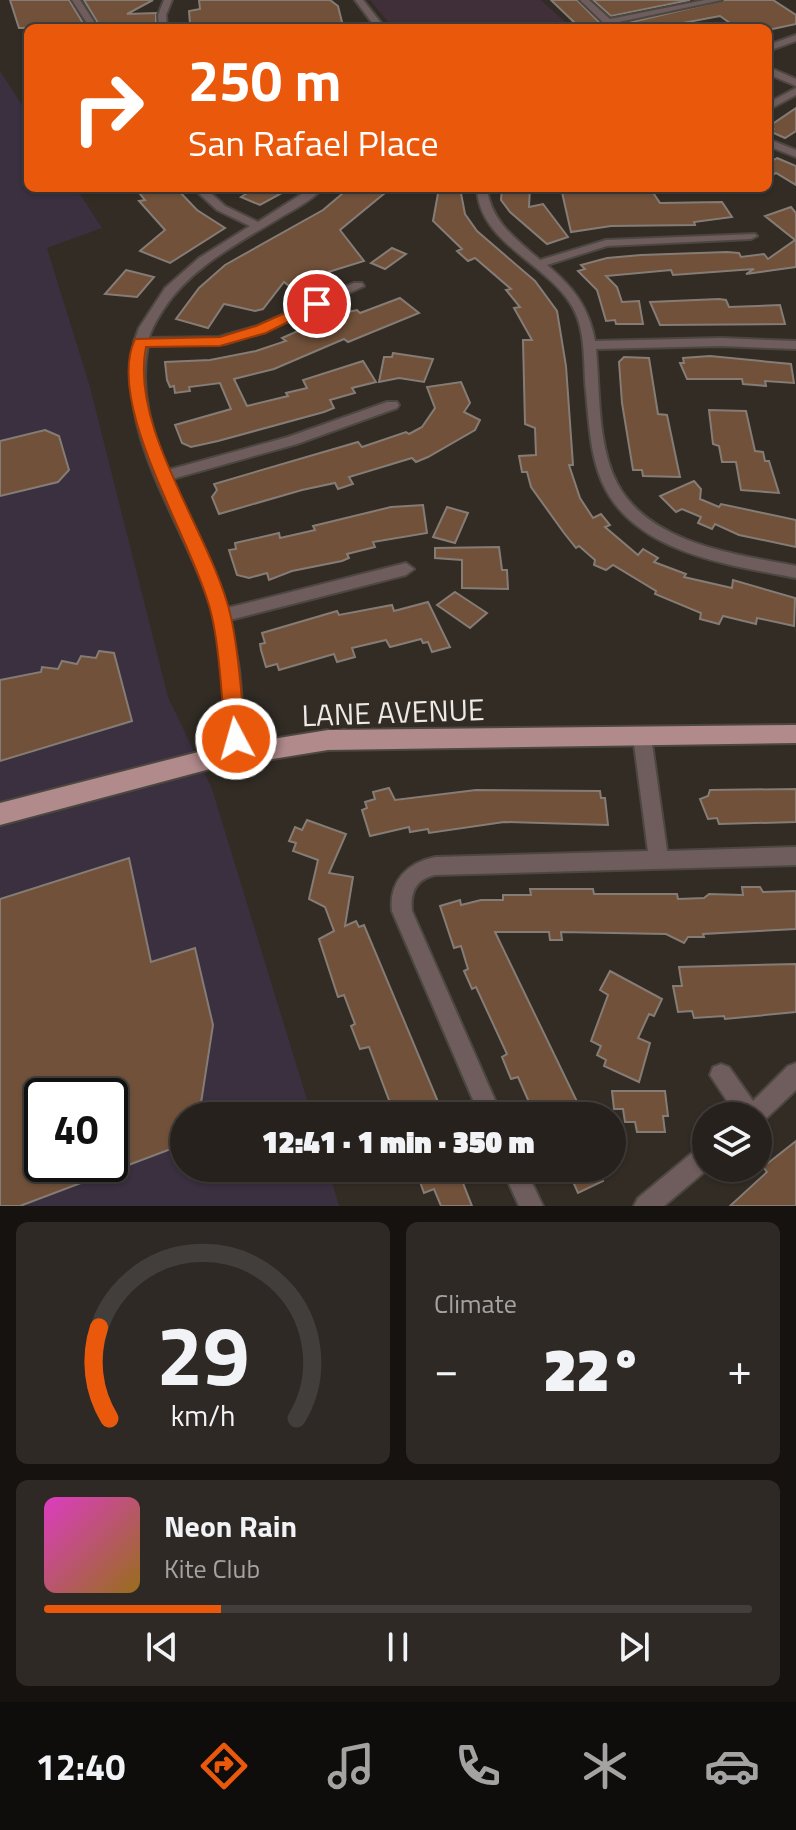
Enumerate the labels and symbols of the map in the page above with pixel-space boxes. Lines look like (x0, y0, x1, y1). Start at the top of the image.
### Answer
pin (283, 270, 351, 338)
street label: LANE AVENUE (301, 686, 485, 738)
position arrow (194, 697, 278, 781)
speed limit sign: 40 (24, 1078, 128, 1182)

